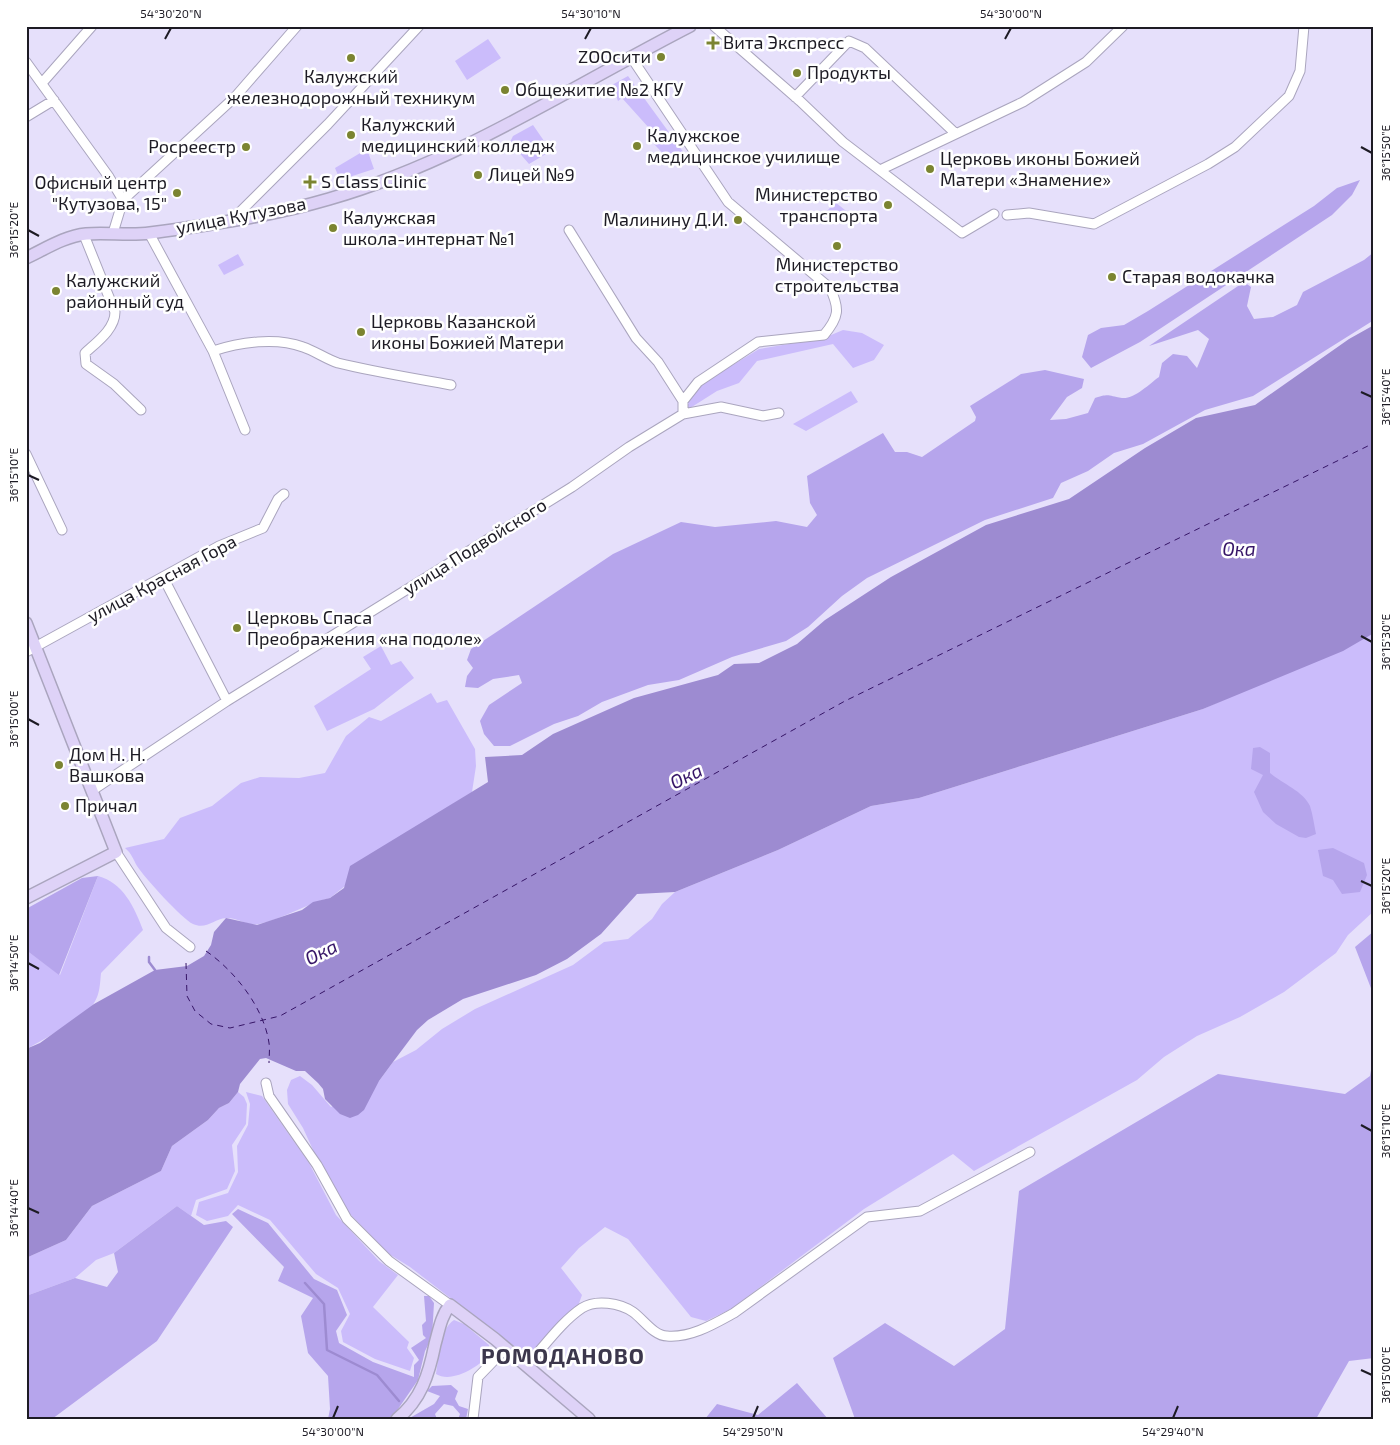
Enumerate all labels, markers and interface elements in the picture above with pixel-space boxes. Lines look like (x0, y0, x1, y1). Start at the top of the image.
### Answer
text: 54°30'20"N (140, 6, 202, 20)
text: 54°30'10"N (561, 6, 621, 20)
text: 54°30'00"N (980, 6, 1042, 20)
place label: Вита Экспресс (723, 31, 845, 53)
marker: Вита Экспресс (707, 37, 719, 49)
place label: ZOOсити (578, 45, 651, 67)
marker: ZOOсити (655, 51, 667, 63)
marker: Калужский железнодорожный техникум (345, 52, 357, 64)
place label: Продукты (807, 61, 891, 83)
place label: Калужский железнодорожный техникум (227, 65, 475, 108)
marker: Продукты (791, 67, 803, 79)
place label: Общежитие №2 КГУ (515, 78, 683, 100)
marker: Общежитие №2 КГУ (499, 84, 511, 96)
place label: Калужский медицинский колледж (361, 113, 555, 156)
place label: Калужское медицинское училище (647, 124, 840, 167)
text: 36°15'50"E (1378, 125, 1392, 181)
marker: Калужский медицинский колледж (345, 129, 357, 141)
place label: Росреестр (148, 135, 236, 157)
marker: Калужское медицинское училище (631, 140, 643, 152)
marker: Росреестр (240, 141, 252, 153)
place label: Церковь иконы Божией Матери «Знамение» (940, 147, 1140, 190)
place label: Лицей №9 (488, 163, 575, 185)
marker: Церковь иконы Божией Матери «Знамение» (924, 163, 936, 175)
marker: Лицей №9 (472, 169, 484, 181)
place label: S Class Clinic (321, 170, 427, 192)
place label: Офисный центр "Кутузова, 15" (34, 171, 167, 214)
marker: S Class Clinic (303, 175, 317, 189)
place label: Министерство транспорта (755, 183, 878, 226)
marker: Офисный центр "Кутузова, 15" (171, 187, 183, 199)
street label: улица Кутузова (174, 192, 308, 238)
marker: Министерство транспорта (882, 199, 894, 211)
text: 36°15'20"E (6, 201, 20, 258)
place label: Калужская школа-интернат №1 (343, 206, 515, 249)
place label: Малинину Д.И. (603, 208, 728, 230)
marker: Малинину Д.И. (732, 214, 744, 226)
marker: Калужская школа-интернат №1 (327, 222, 339, 234)
marker: Министерство строительства (831, 240, 843, 252)
place label: Министерство строительства (775, 253, 899, 296)
place label: Старая водокачка (1122, 265, 1275, 287)
place label: Калужский районный суд (66, 269, 184, 312)
marker: Старая водокачка (1106, 271, 1118, 283)
marker: Калужский районный суд (50, 285, 62, 297)
place label: Церковь Казанской иконы Божией Матери (371, 310, 564, 353)
marker: Церковь Казанской иконы Божией Матери (355, 326, 367, 338)
text: 36°15'40"E (1378, 368, 1392, 425)
text: 36°15'10"E (6, 447, 20, 502)
street label: улица Подвойского (399, 493, 550, 599)
street label: улица Красная Гора (83, 529, 240, 627)
water label: Ока (1222, 537, 1256, 560)
place label: Церковь Спаса Преображения «на подоле» (247, 606, 482, 649)
text: 36°15'30"E (1378, 613, 1392, 670)
marker: Церковь Спаса Преображения «на подоле» (231, 622, 243, 634)
text: 36°15'00"E (6, 690, 20, 748)
place label: Дом Н. Н. Вашкова (69, 743, 146, 786)
water label: Ока (666, 758, 706, 793)
marker: Дом Н. Н. Вашкова (53, 759, 65, 771)
place label: Причал (75, 794, 138, 816)
marker: Причал (59, 800, 71, 812)
text: 36°15'20"E (1378, 857, 1392, 914)
text: 36°14'50"E (6, 934, 20, 992)
water label: Ока (301, 934, 341, 969)
text: 36°15'10"E (1378, 1103, 1392, 1158)
text: 36°14'40"E (6, 1179, 20, 1237)
district label: РОМОДАНОВО (481, 1342, 645, 1368)
text: 36°15'00"E (1378, 1346, 1392, 1404)
text: 54°30'00"N (302, 1424, 364, 1438)
text: 54°29'50"N (723, 1424, 783, 1438)
text: 54°29'40"N (1142, 1424, 1204, 1438)

